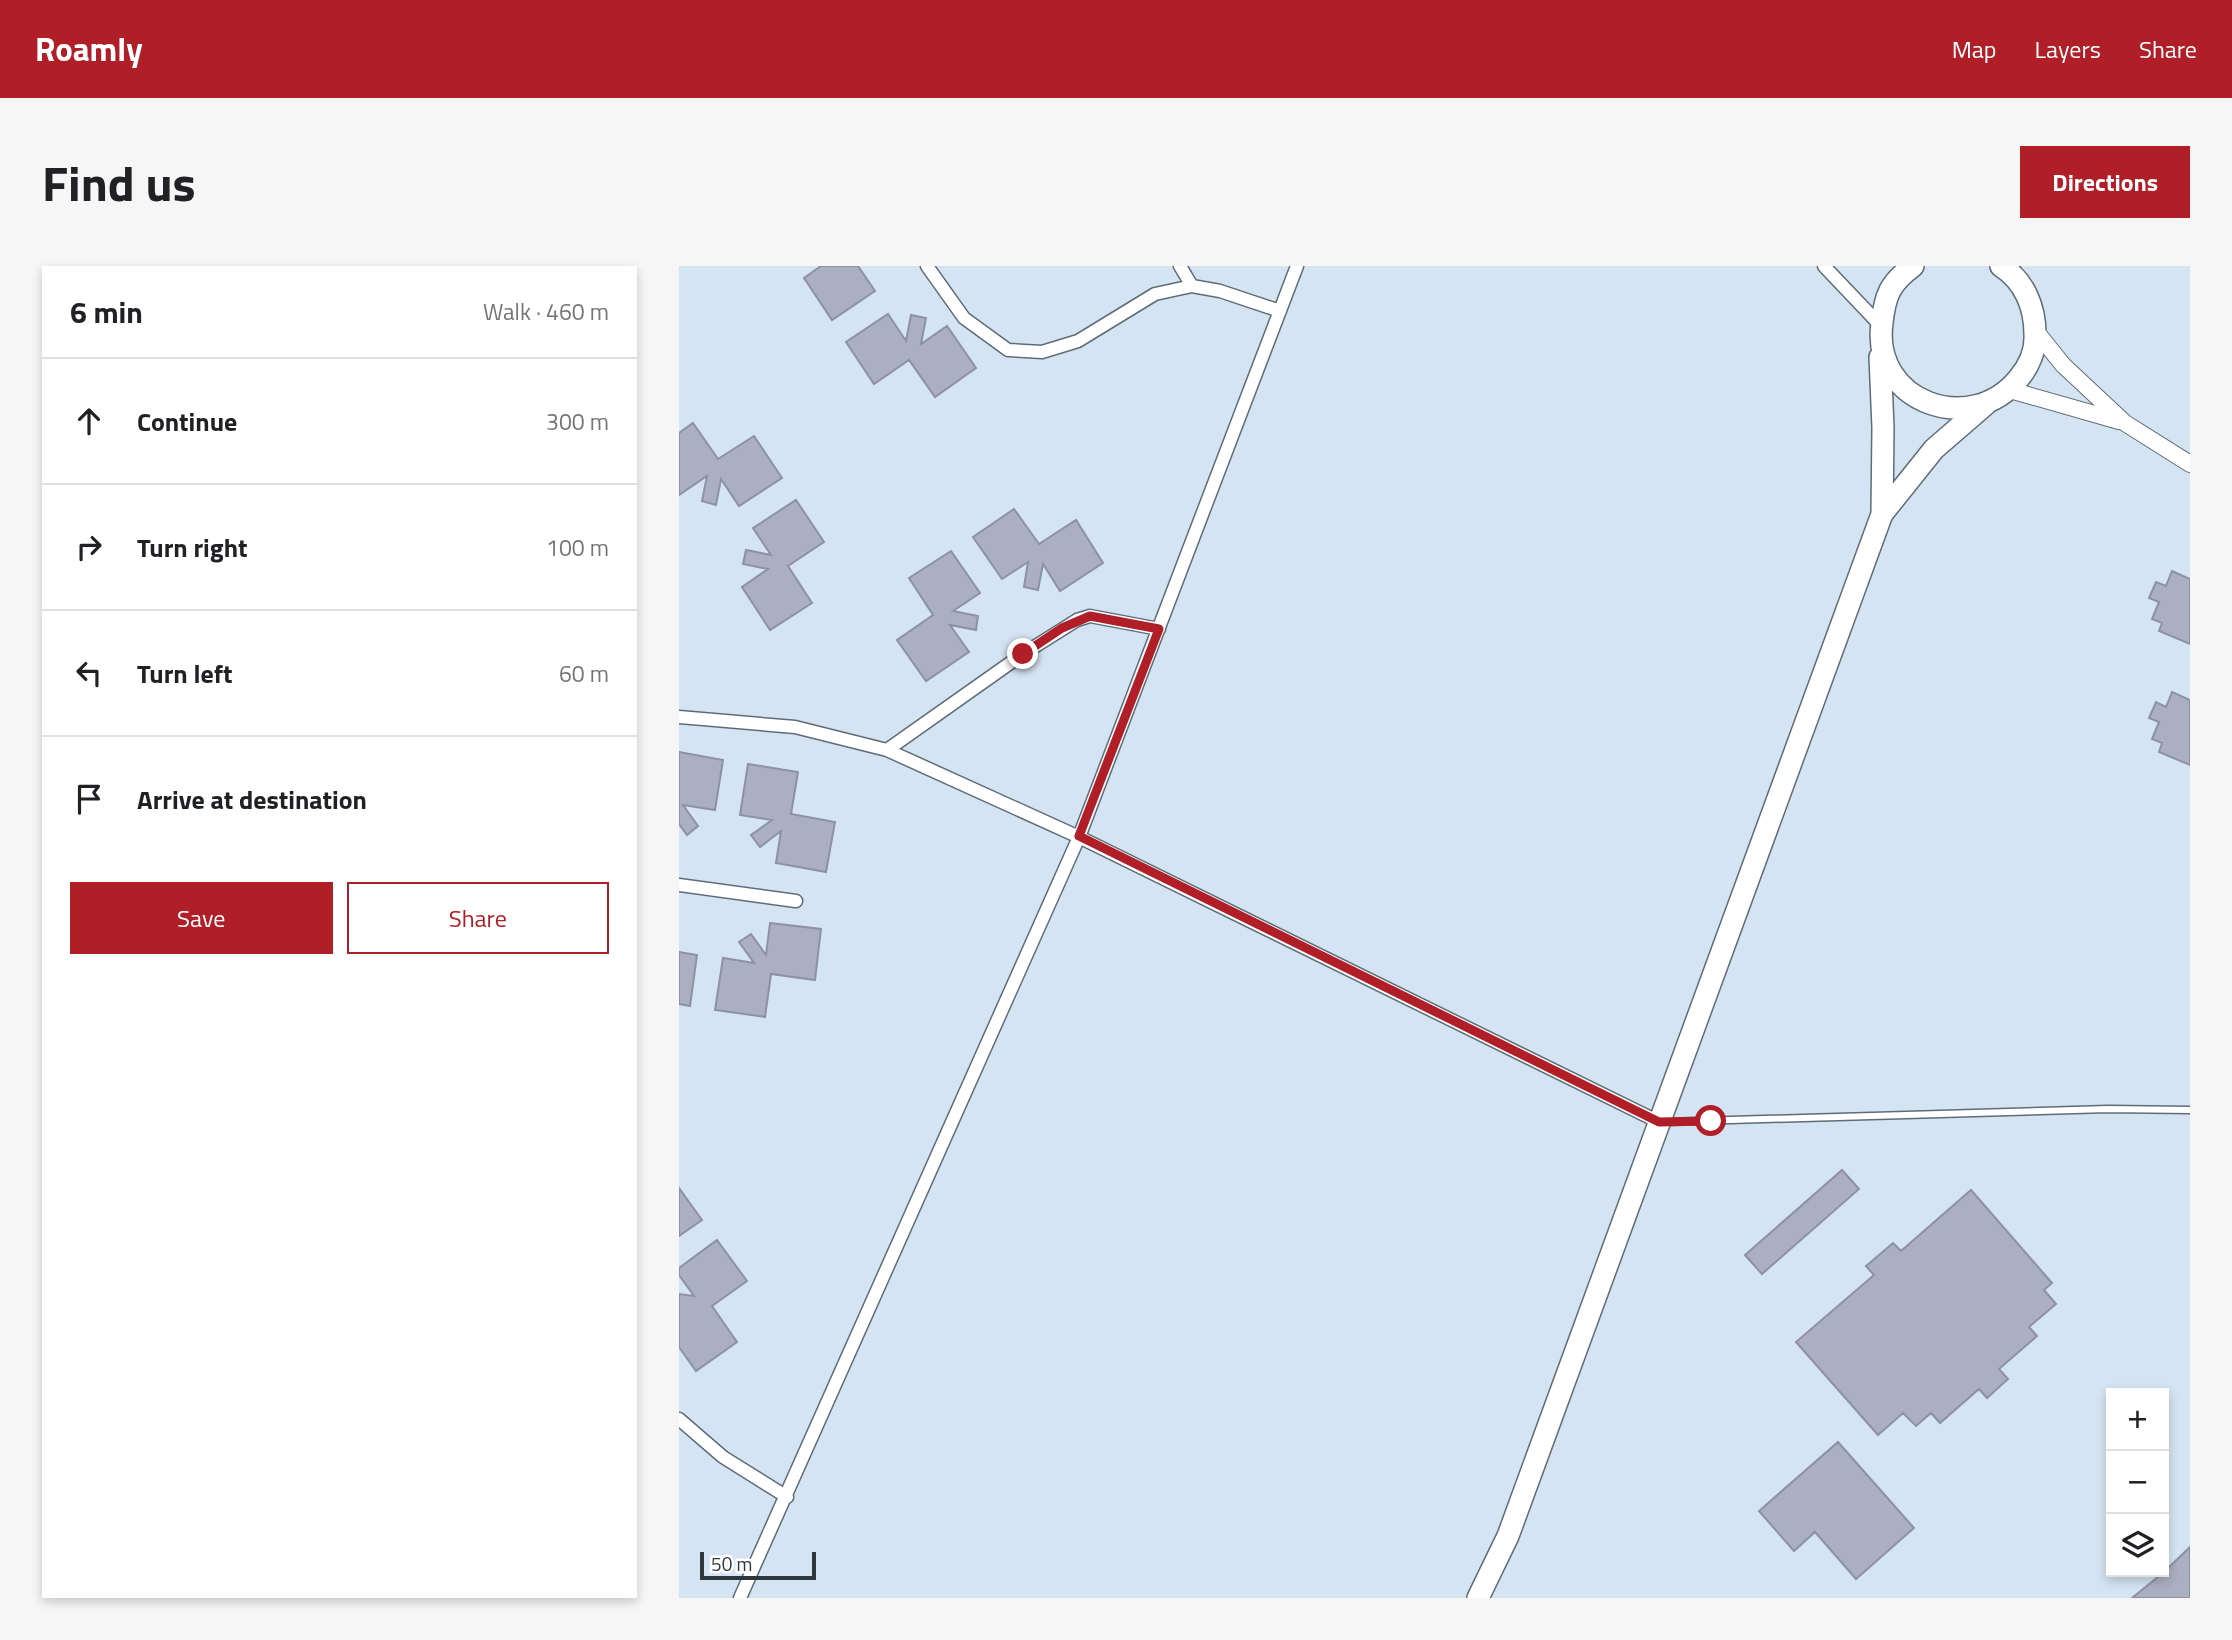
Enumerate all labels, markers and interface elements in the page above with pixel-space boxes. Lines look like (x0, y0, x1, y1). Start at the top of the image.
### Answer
text: Roamly (35, 24, 143, 74)
text: Map (1952, 31, 1997, 67)
text: Layers (2035, 31, 2101, 67)
text: Share (2139, 31, 2197, 67)
text: Find us (42, 145, 196, 220)
button: Directions (2020, 146, 2190, 218)
text: 6 min (70, 289, 143, 335)
text: Walk · 460 m (483, 294, 609, 329)
icon: ahead (70, 402, 108, 440)
text: Continue (137, 402, 237, 441)
text: 300 m (546, 404, 609, 439)
icon: right (70, 528, 108, 566)
text: Turn right (137, 528, 248, 567)
text: 100 m (546, 530, 609, 565)
route end (1007, 638, 1038, 669)
icon: left (70, 654, 108, 692)
text: Turn left (137, 654, 232, 693)
text: 60 m (559, 656, 609, 691)
icon: arrive (70, 780, 108, 818)
text: Arrive at destination (137, 780, 367, 819)
button: Save (70, 882, 333, 954)
button: Share (347, 882, 609, 954)
route start (1695, 1105, 1726, 1136)
map controls (2106, 1388, 2169, 1577)
button: + (2106, 1388, 2169, 1451)
button: − (2106, 1451, 2169, 1514)
button: layers (2106, 1514, 2169, 1577)
scale bar (700, 1549, 815, 1581)
text: 50 m (711, 1549, 752, 1578)

